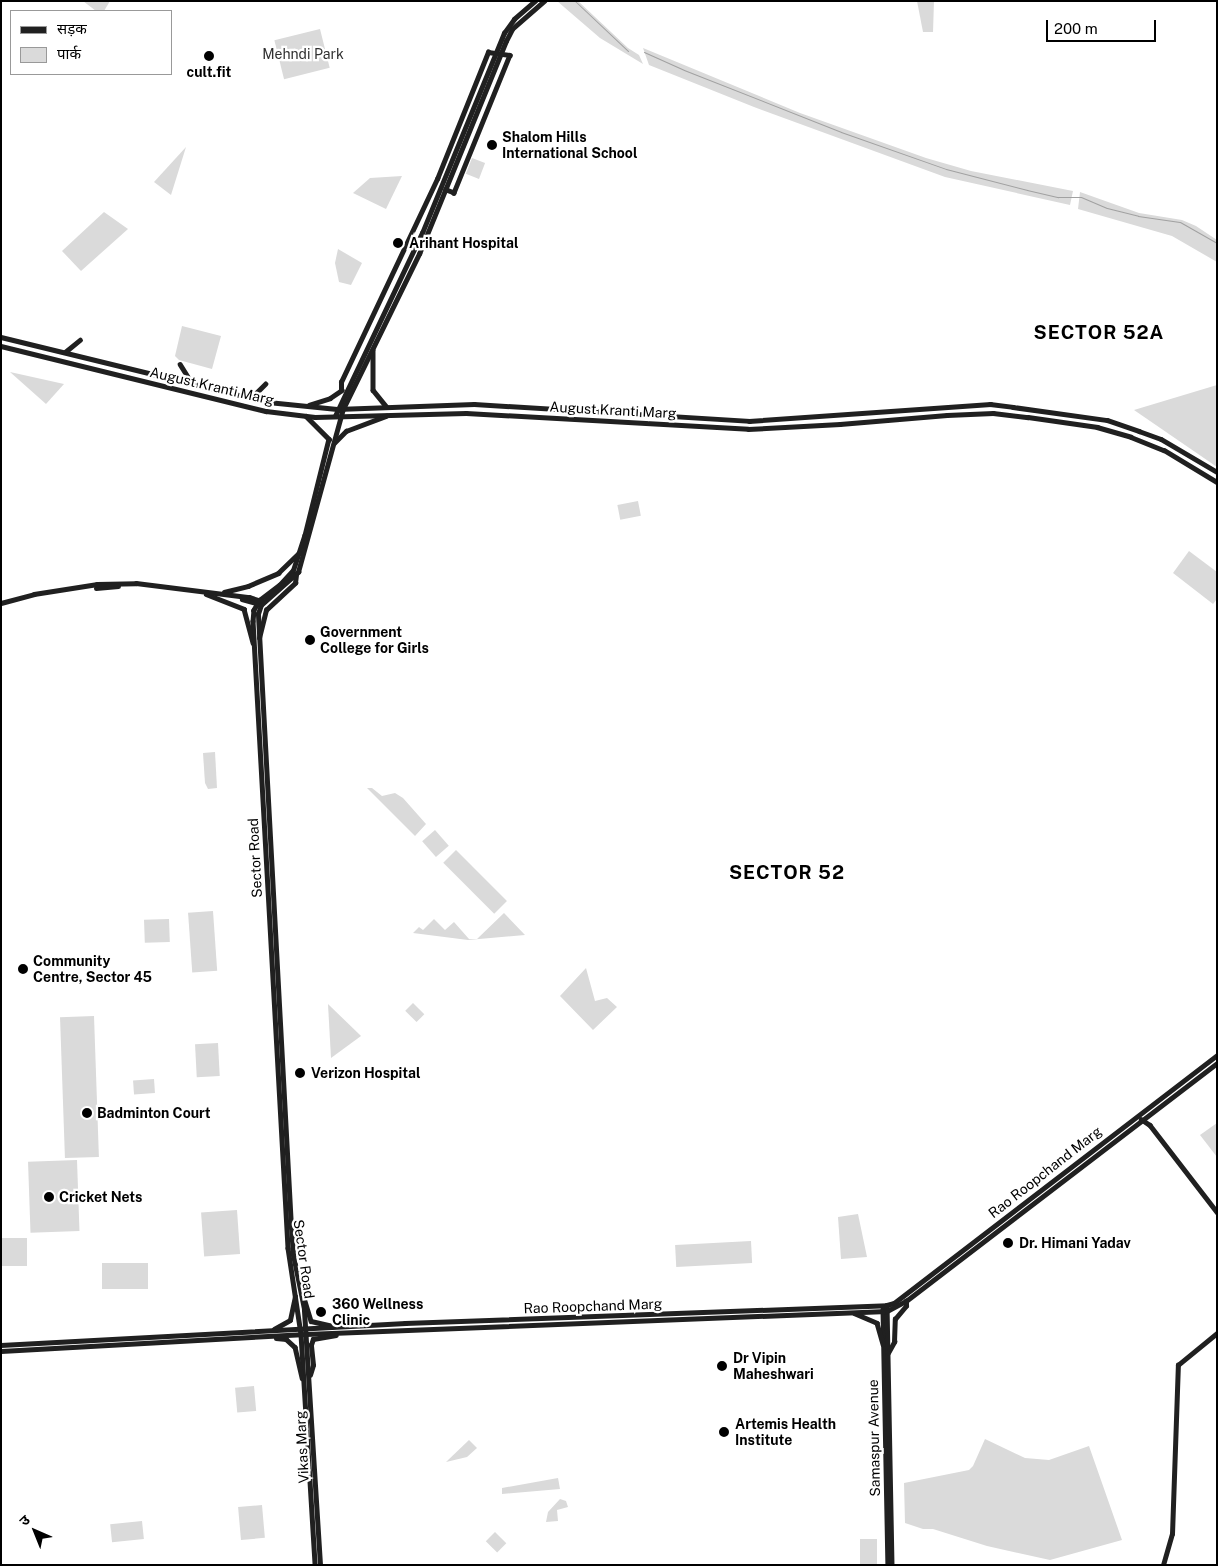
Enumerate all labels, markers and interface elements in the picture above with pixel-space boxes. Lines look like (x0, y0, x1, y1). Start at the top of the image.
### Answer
legend (10, 10, 172, 75)
scale bar (1048, 10, 1158, 42)
text: सड़क (57, 20, 87, 37)
text: 200 m (1054, 20, 1098, 37)
text: पार्क (57, 45, 81, 62)
park label: Mehndi Park (262, 46, 344, 62)
marker: cult.fit (203, 50, 215, 62)
place label: cult.fit (187, 64, 231, 80)
place label: Shalom Hills International School (502, 129, 638, 162)
marker: Shalom Hills International School (486, 139, 498, 151)
place label: Arihant Hospital (409, 235, 519, 251)
marker: Arihant Hospital (391, 236, 405, 250)
district label: SECTOR 52A (1032, 322, 1166, 344)
street label: August Kranti Marg (148, 364, 276, 408)
street label: August Kranti Marg (549, 398, 677, 422)
place label: Government College for Girls (320, 624, 429, 656)
marker: Government College for Girls (304, 634, 316, 646)
street label: Sector Road (245, 818, 265, 898)
district label: SECTOR 52 (728, 862, 846, 884)
place label: Community Centre, Sector 45 (33, 953, 152, 986)
marker: Community Centre, Sector 45 (17, 963, 29, 975)
place label: Verizon Hospital (311, 1065, 421, 1081)
marker: Verizon Hospital (293, 1066, 307, 1080)
place label: Badminton Court (97, 1105, 211, 1121)
marker: Badminton Court (81, 1107, 93, 1119)
street label: Rao Roopchand Marg (985, 1123, 1105, 1221)
place label: Cricket Nets (59, 1189, 143, 1205)
marker: Cricket Nets (43, 1191, 55, 1203)
street label: Sector Road (290, 1218, 318, 1300)
place label: Dr. Himani Yadav (1019, 1235, 1131, 1251)
marker: Dr. Himani Yadav (1001, 1236, 1015, 1250)
street label: Rao Roopchand Marg (523, 1295, 663, 1317)
place label: 360 Wellness Clinic (332, 1296, 423, 1328)
marker: 360 Wellness Clinic (314, 1305, 328, 1319)
place label: Dr Vipin Maheshwari (733, 1350, 814, 1382)
marker: Dr Vipin Maheshwari (715, 1359, 729, 1373)
street label: Samaspur Avenue (865, 1379, 883, 1497)
street label: Vikas Marg (292, 1410, 312, 1484)
place label: Artemis Health Institute (735, 1416, 836, 1448)
marker: Artemis Health Institute (717, 1425, 731, 1439)
north arrow (10, 1506, 60, 1556)
text: उ (16, 1512, 33, 1529)

